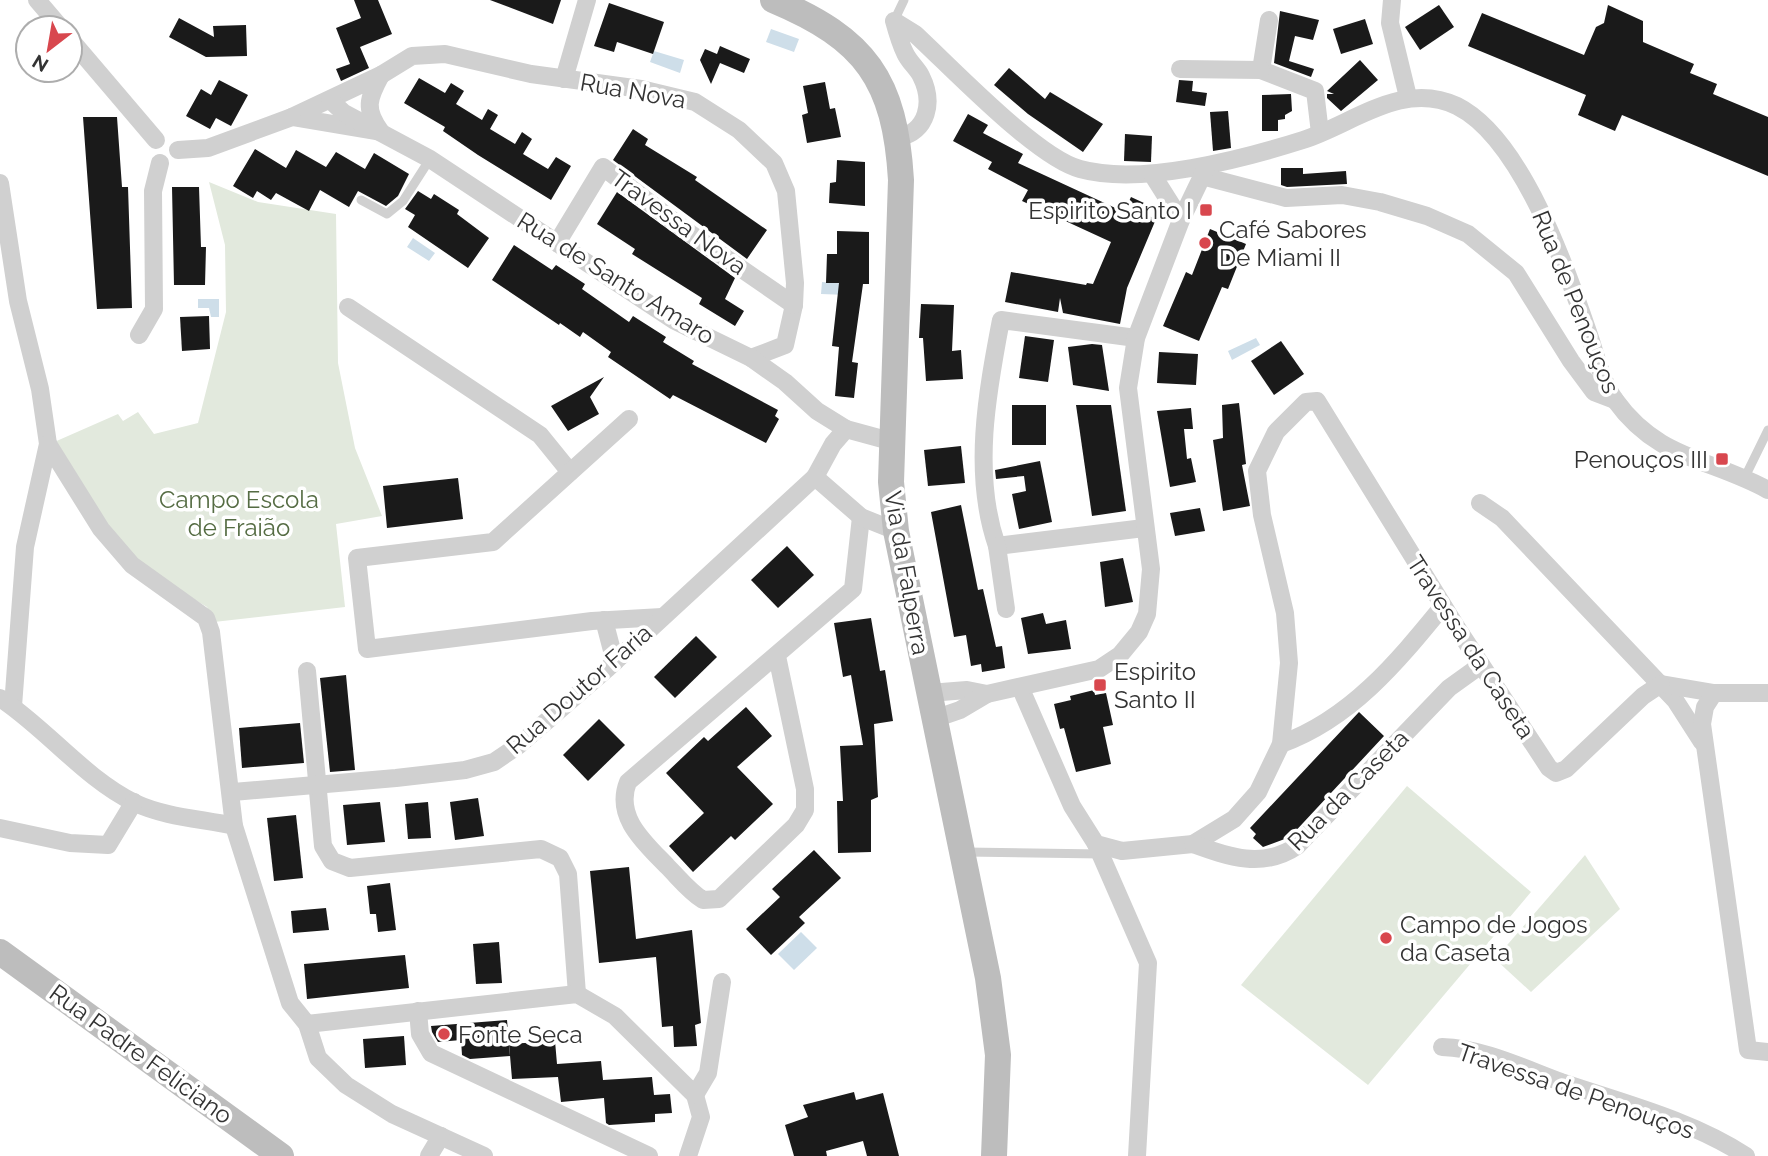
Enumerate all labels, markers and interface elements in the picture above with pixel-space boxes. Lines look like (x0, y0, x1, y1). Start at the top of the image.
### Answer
north arrow (14, 14, 84, 84)
text: N (28, 50, 52, 77)
street label: Rua Nova (578, 67, 688, 115)
street label: Travessa Nova (606, 163, 752, 281)
place label: Espirito Santo I (1028, 196, 1192, 225)
marker: Espirito Santo I (1198, 202, 1214, 218)
street label: Rua de Santo Amaro (512, 206, 720, 350)
street label: Rua de Penouços (1526, 206, 1626, 398)
place label: Café Sabores De Miami II (1219, 215, 1367, 272)
marker: Café Sabores De Miami II (1197, 235, 1213, 251)
place label: Penouços III (1574, 445, 1708, 474)
marker: Penouços III (1714, 451, 1730, 467)
park label: Campo Escola de Fraião (159, 485, 319, 542)
street label: Via da Falperra (878, 489, 936, 657)
street label: Travessa da Caseta (1401, 550, 1541, 744)
street label: Rua Doutor Faria (500, 618, 658, 760)
place label: Espirito Santo II (1114, 657, 1196, 714)
marker: Espirito Santo II (1092, 677, 1108, 693)
street label: Rua da Caseta (1281, 723, 1415, 857)
place label: Campo de Jogos da Caseta (1400, 910, 1588, 967)
marker: Campo de Jogos da Caseta (1378, 930, 1394, 946)
street label: Rua Padre Feliciano (44, 978, 238, 1130)
place label: Fonte Seca (458, 1020, 582, 1049)
marker: Fonte Seca (436, 1026, 452, 1042)
street label: Travessa de Penouços (1454, 1037, 1698, 1145)

